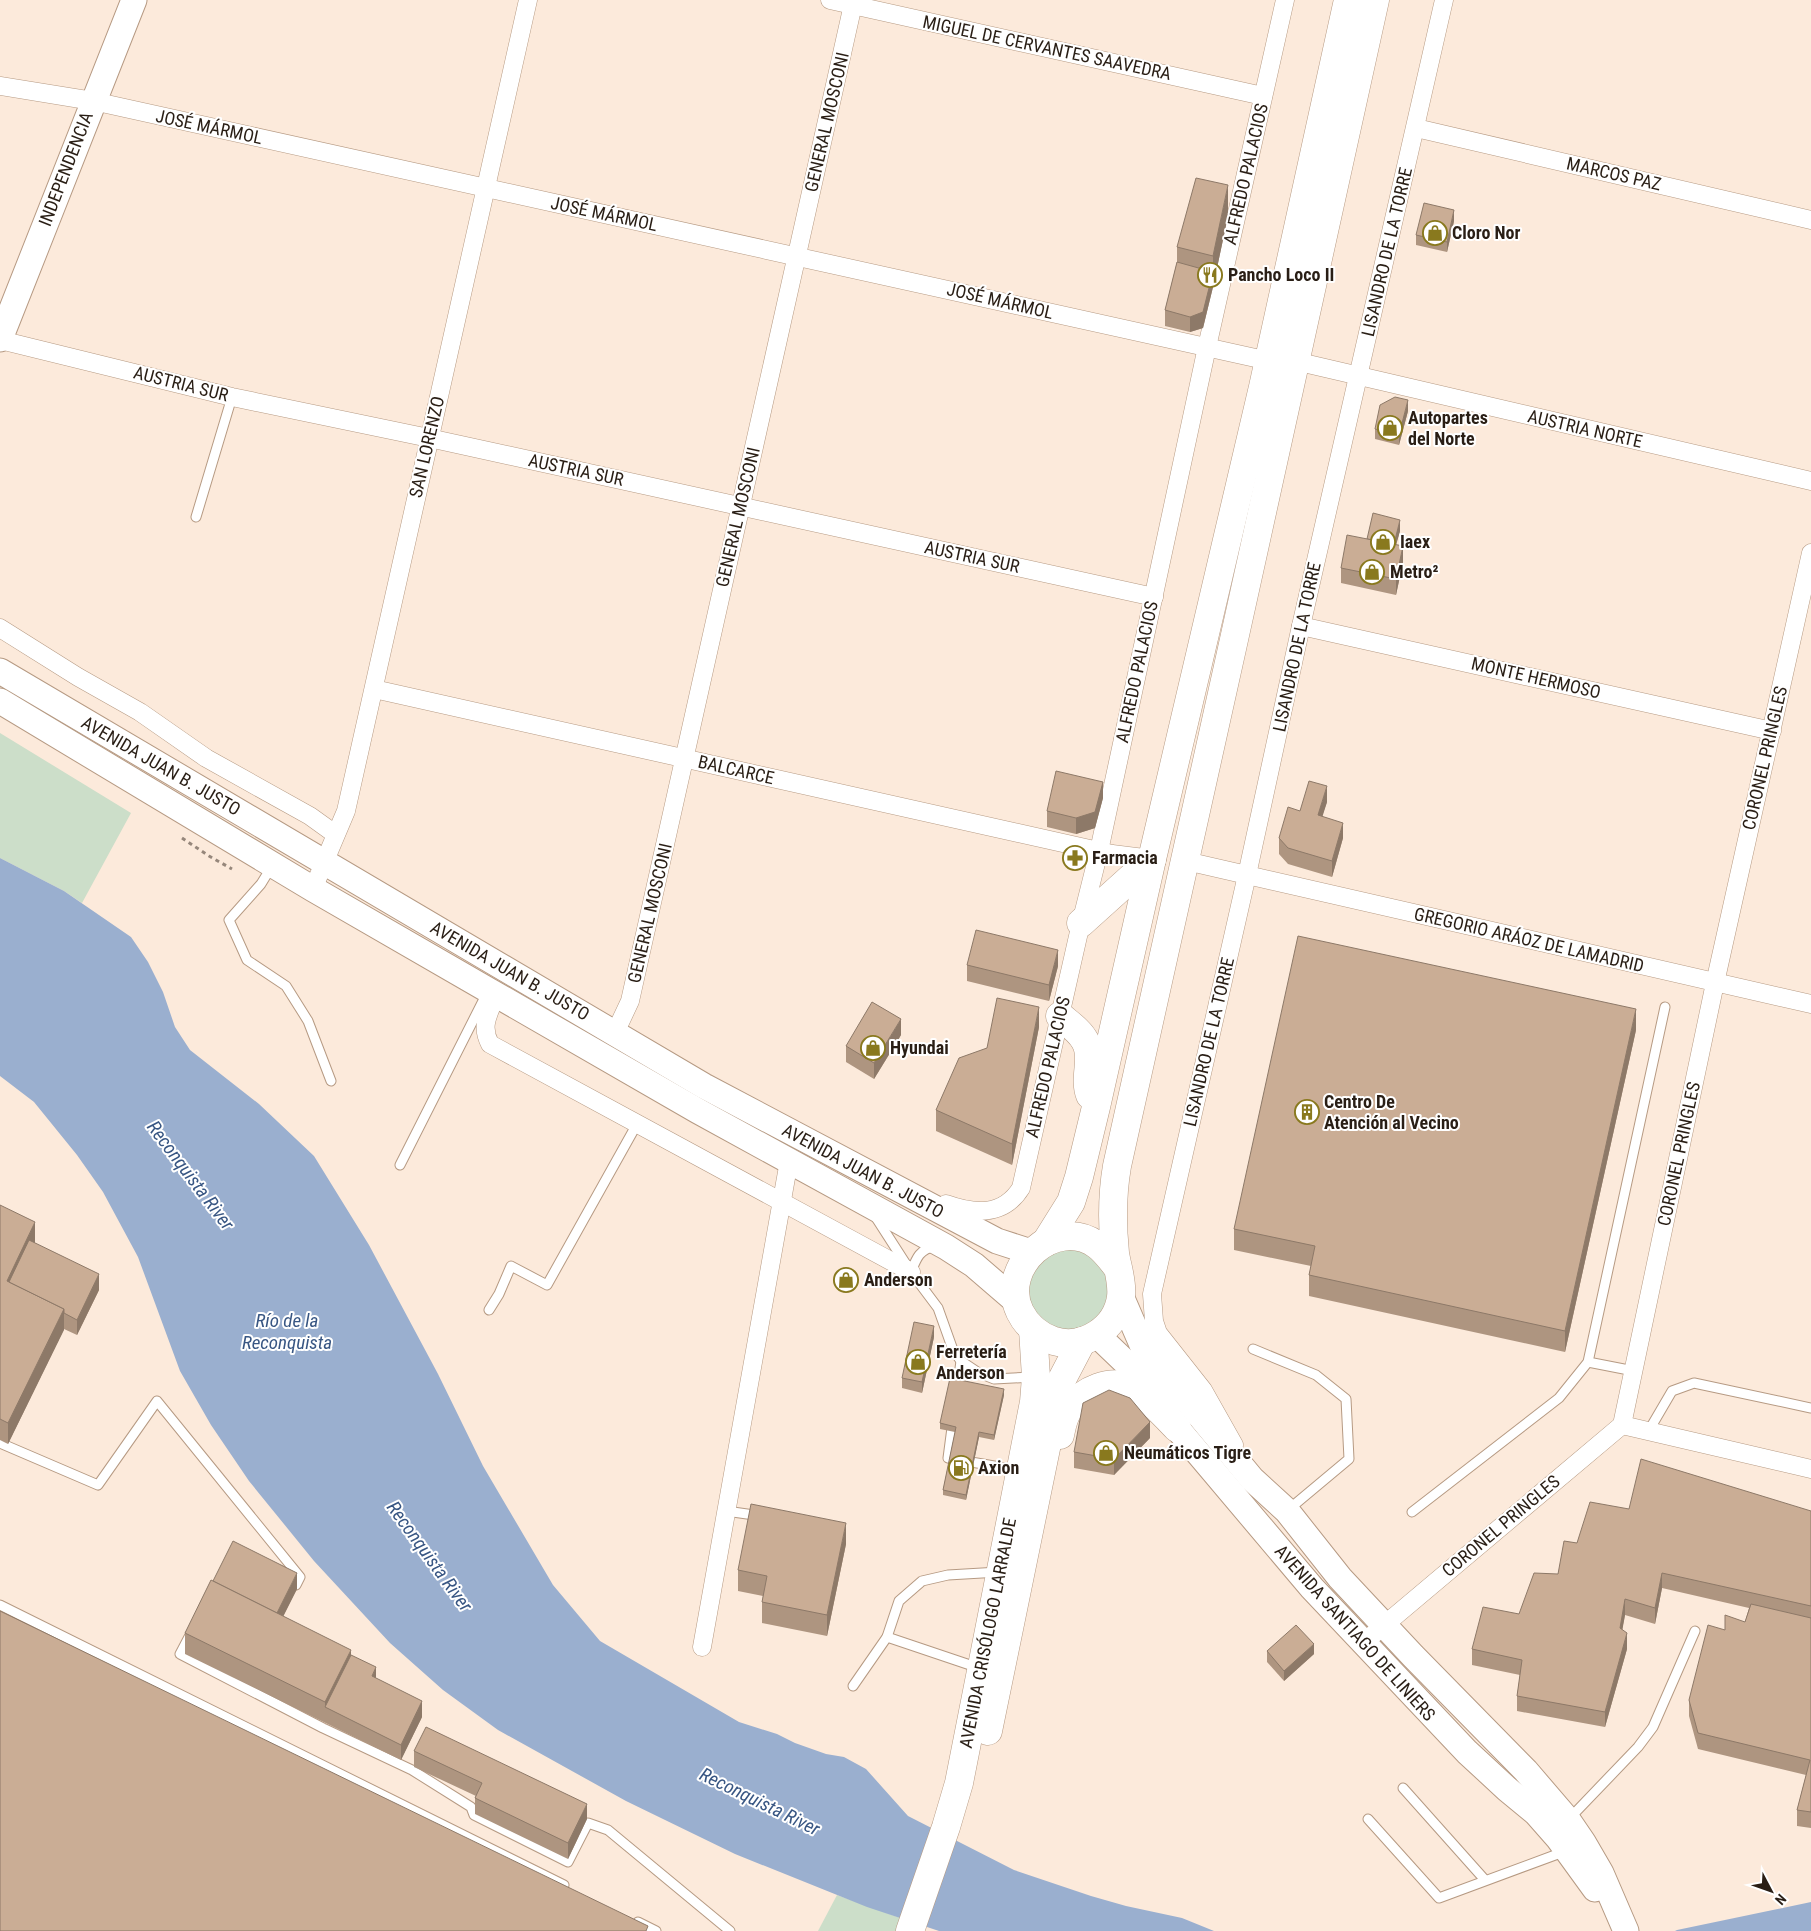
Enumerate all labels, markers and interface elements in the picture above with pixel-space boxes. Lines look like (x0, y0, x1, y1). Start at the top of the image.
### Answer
street label: MIGUEL DE CERVANTES SAAVEDRA (921, 11, 1174, 84)
street label: GENERAL MOSCONI (800, 50, 853, 194)
street label: ALFREDO PALACIOS (1219, 101, 1272, 247)
street label: JOSÉ MÁRMOL (154, 105, 265, 148)
street label: INDEPENDENCIA (34, 108, 97, 229)
street label: MARCOS PAZ (1565, 152, 1664, 195)
street label: LISANDRO DE LA TORRE (1357, 165, 1416, 339)
street label: JOSÉ MÁRMOL (549, 192, 660, 235)
shop icon: Cloro Nor (1422, 220, 1448, 246)
place label: Cloro Nor (1452, 222, 1520, 243)
restaurant icon: Pancho Loco II (1197, 262, 1223, 288)
place label: Pancho Loco II (1228, 264, 1334, 285)
street label: JOSÉ MÁRMOL (945, 278, 1056, 323)
street label: AUSTRIA SUR (132, 362, 231, 406)
street label: SAN LORENZO (405, 394, 448, 500)
street label: AUSTRIA NORTE (1526, 405, 1644, 452)
place label: Autopartes del Norte (1408, 407, 1488, 449)
shop icon: Autopartes del Norte (1377, 415, 1403, 441)
street label: GENERAL MOSCONI (711, 445, 764, 589)
street label: AUSTRIA SUR (527, 449, 626, 490)
shop icon: Iaex (1370, 529, 1396, 555)
place label: Iaex (1400, 531, 1430, 552)
street label: AUSTRIA SUR (923, 536, 1022, 577)
shop icon: Metro² (1359, 559, 1385, 585)
street label: LISANDRO DE LA TORRE (1268, 560, 1325, 734)
place label: Metro² (1390, 561, 1438, 582)
street label: ALFREDO PALACIOS (1111, 599, 1162, 745)
street label: MONTE HERMOSO (1469, 652, 1603, 703)
street label: CORONEL PRINGLES (1738, 684, 1791, 832)
street label: AVENIDA JUAN B. JUSTO (78, 711, 244, 820)
street label: BALCARCE (696, 751, 776, 788)
street label: GENERAL MOSCONI (623, 841, 676, 985)
pharmacy icon: Farmacia (1062, 845, 1088, 871)
place label: Farmacia (1092, 847, 1158, 868)
street label: GREGORIO ARÁOZ DE LAMADRID (1412, 903, 1646, 976)
street label: AVENIDA JUAN B. JUSTO (427, 916, 593, 1025)
street label: LISANDRO DE LA TORRE (1179, 955, 1238, 1129)
street label: ALFREDO PALACIOS (1021, 994, 1074, 1140)
shop icon: Hyundai (860, 1035, 886, 1061)
place label: Hyundai (890, 1037, 949, 1058)
street label: CORONEL PRINGLES (1653, 1080, 1704, 1228)
place label: Centro De Atención al Vecino (1324, 1091, 1459, 1133)
building icon: Centro De Atención al Vecino (1294, 1099, 1320, 1125)
water label: Reconquista River (142, 1116, 239, 1235)
street label: AVENIDA JUAN B. JUSTO (779, 1119, 948, 1222)
shop icon: Anderson (833, 1267, 859, 1293)
place label: Anderson (864, 1269, 933, 1290)
water label: Río de la Reconquista (242, 1309, 332, 1354)
place label: Ferretería Anderson (936, 1341, 1007, 1383)
shop icon: Ferretería Anderson (905, 1349, 931, 1375)
shop icon: Neumáticos Tigre (1093, 1440, 1119, 1466)
place label: Neumáticos Tigre (1124, 1442, 1252, 1463)
fuel station icon: Axion (948, 1455, 974, 1481)
place label: Axion (978, 1457, 1019, 1478)
street label: CORONEL PRINGLES (1438, 1470, 1564, 1581)
water label: Reconquista River (382, 1497, 477, 1616)
street label: AVENIDA CRISÓLOGO LARRALDE (955, 1516, 1020, 1750)
street label: AVENIDA SANTIAGO DE LINIERS (1271, 1540, 1440, 1725)
water label: Reconquista River (696, 1763, 824, 1841)
north arrow (1746, 1866, 1796, 1916)
text: N (1772, 1891, 1790, 1908)

